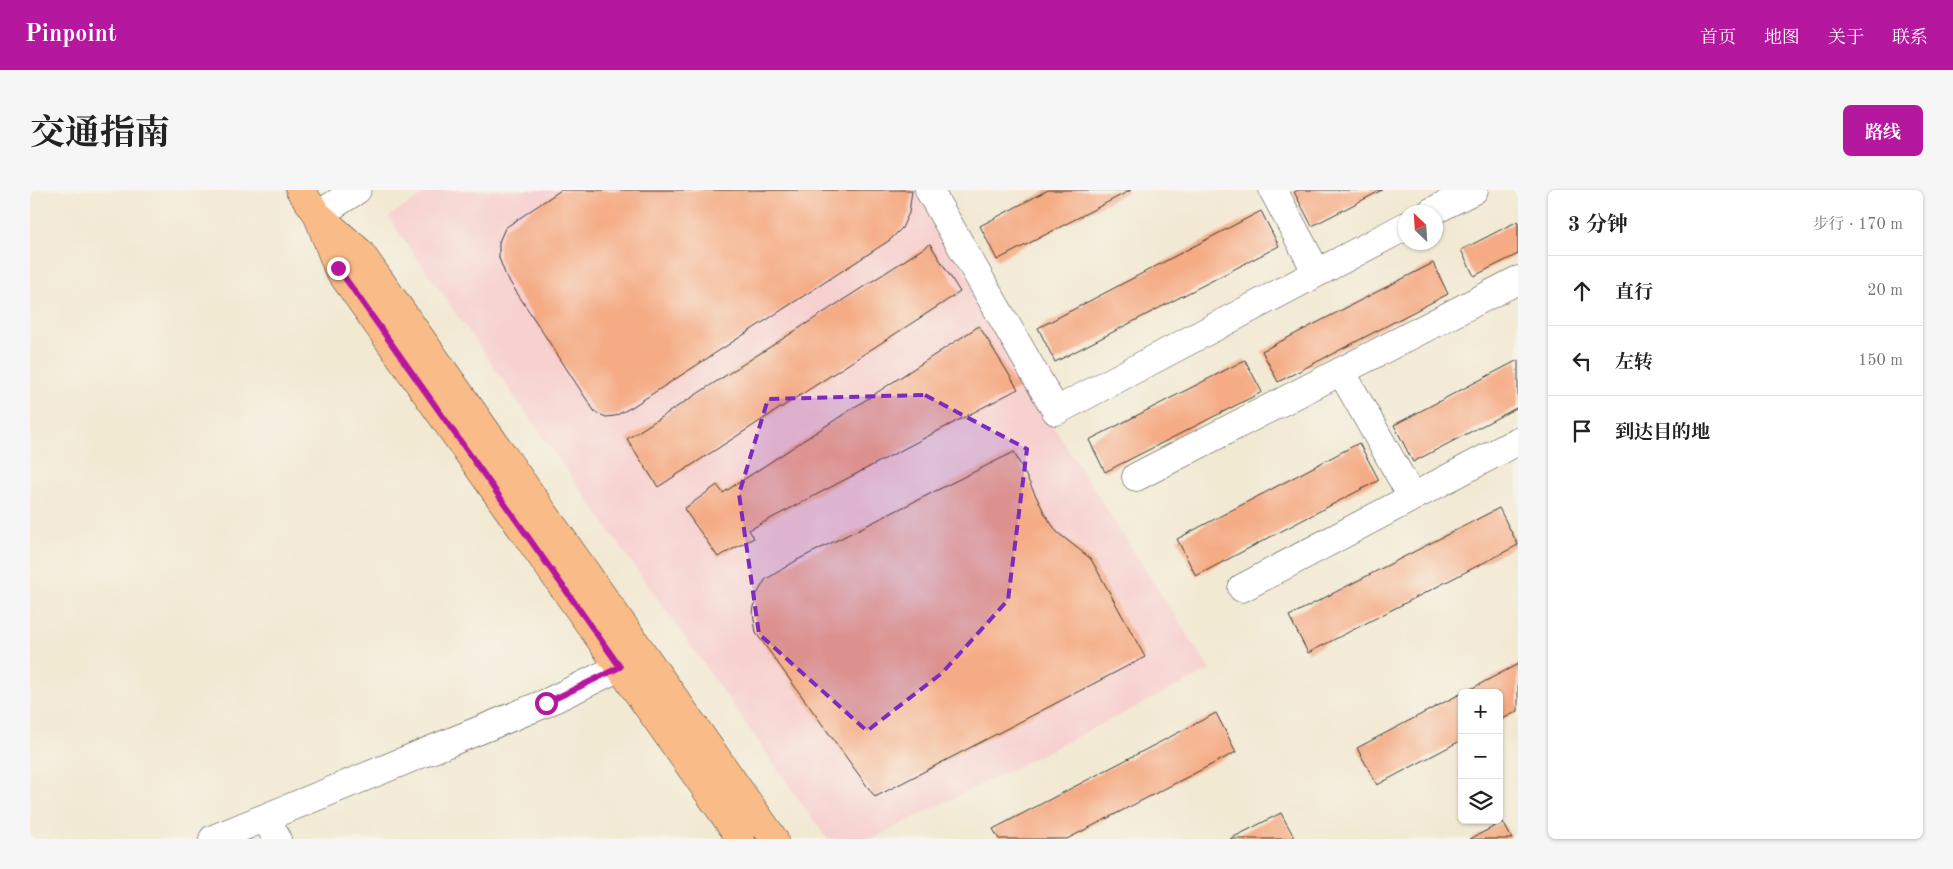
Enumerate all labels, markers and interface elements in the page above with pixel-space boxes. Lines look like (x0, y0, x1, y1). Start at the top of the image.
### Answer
text: Pinpoint (25, 23, 117, 47)
text: 首页 (1700, 29, 1736, 47)
text: 地图 (1764, 29, 1800, 47)
text: 关于 (1828, 29, 1864, 47)
text: 联系 (1892, 29, 1928, 47)
button: 路线 (1843, 105, 1923, 156)
text: 交通指南 (30, 117, 170, 152)
north arrow (1398, 205, 1443, 250)
text: 3 分钟 (1568, 215, 1628, 236)
text: 步行 · 170 m (1813, 217, 1903, 233)
route end (327, 257, 350, 280)
icon: ahead (1568, 277, 1596, 305)
text: 20 m (1867, 283, 1903, 299)
text: 直行 (1615, 284, 1653, 303)
icon: left (1568, 347, 1596, 375)
text: 150 m (1858, 353, 1903, 369)
text: 左转 (1615, 354, 1653, 373)
icon: arrive (1568, 417, 1596, 445)
text: 到达目的地 (1615, 424, 1710, 443)
map controls (1458, 689, 1503, 824)
button: + (1458, 689, 1503, 734)
route start (535, 692, 558, 715)
button: − (1458, 734, 1503, 779)
button: layers (1458, 779, 1503, 824)

